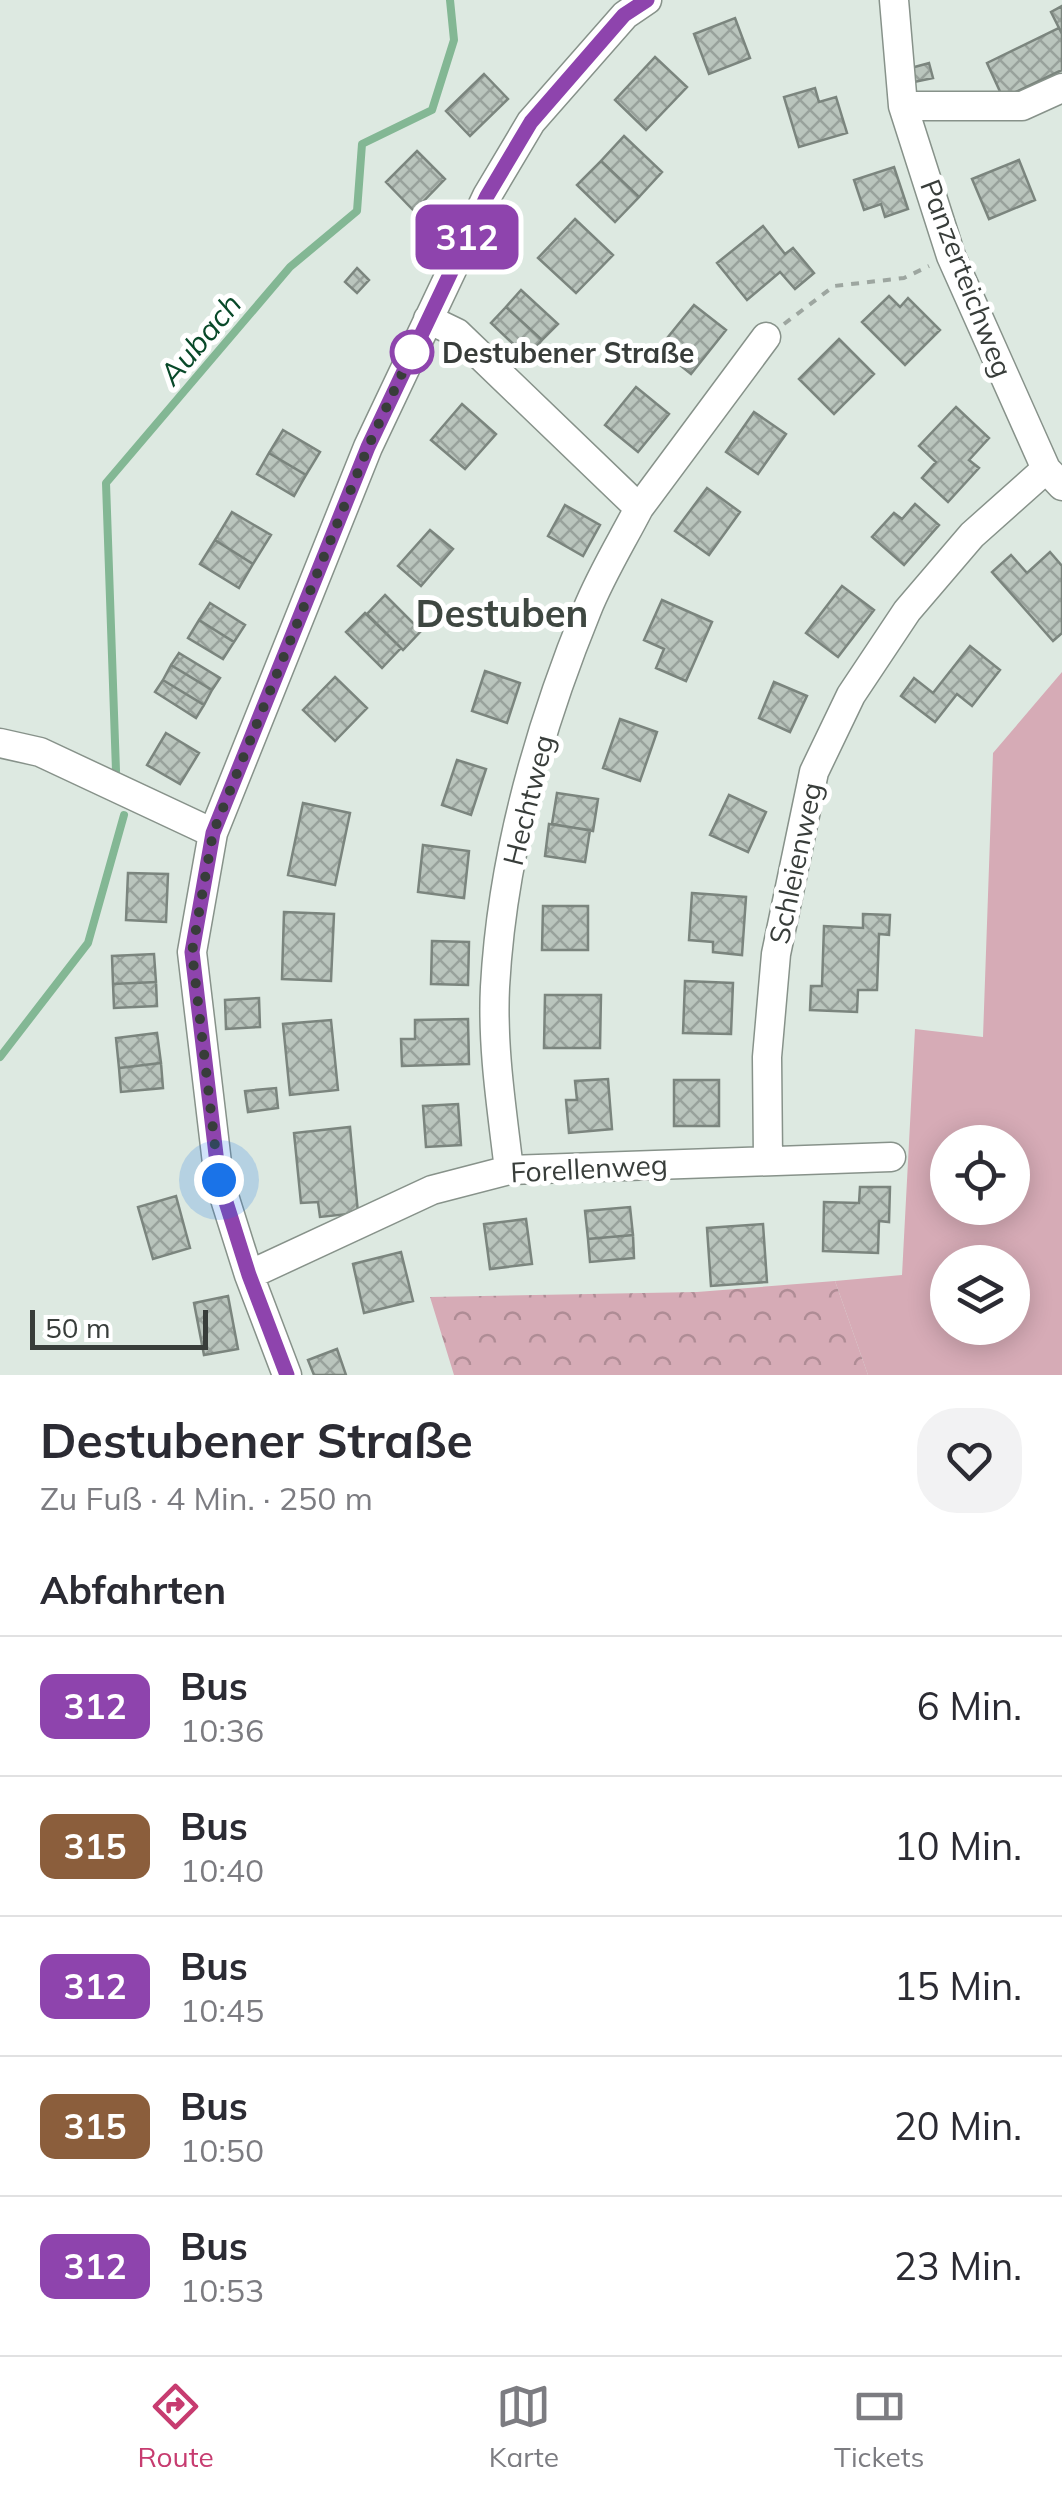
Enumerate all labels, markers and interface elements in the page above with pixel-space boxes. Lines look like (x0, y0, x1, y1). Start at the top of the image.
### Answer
street label: Panzerteichweg (913, 174, 1021, 382)
line badge: 312 (410, 204, 524, 270)
text: 312 (435, 215, 499, 259)
water label: Aubach (150, 285, 249, 393)
marker: Destubener Straße (391, 331, 433, 373)
place label: Destubener Straße (442, 335, 694, 370)
district label: Destuben (416, 589, 588, 637)
street label: Hechtweg (495, 731, 561, 869)
street label: Schleienweg (761, 779, 829, 947)
map controls (930, 1125, 1030, 1345)
button: locate (930, 1125, 1030, 1225)
street label: Forellenweg (509, 1146, 669, 1190)
your location (194, 1155, 244, 1205)
button: layers (930, 1245, 1030, 1345)
scale bar (30, 1305, 208, 1350)
text: 50 m (45, 1310, 111, 1345)
button: heart (917, 1408, 1022, 1513)
text: Destubener Straße (40, 1410, 473, 1470)
text: Zu Fuß · 4 Min. · 250 m (40, 1478, 373, 1518)
text: Abfahrten (40, 1566, 226, 1614)
text: Bus (180, 1662, 248, 1710)
text: 6 Min. (917, 1682, 1022, 1730)
text: 312 (63, 1684, 127, 1728)
text: 10:36 (180, 1710, 264, 1750)
text: Bus (180, 1802, 248, 1850)
text: 10 Min. (894, 1822, 1022, 1870)
text: 315 (63, 1824, 127, 1868)
text: 10:40 (180, 1850, 264, 1890)
text: Bus (180, 1942, 248, 1990)
text: 15 Min. (894, 1962, 1022, 2010)
text: 312 (63, 1964, 127, 2008)
text: 10:45 (180, 1990, 264, 2030)
text: Bus (180, 2082, 248, 2130)
text: 20 Min. (894, 2102, 1022, 2150)
text: 315 (63, 2104, 127, 2148)
text: 10:50 (180, 2130, 264, 2170)
text: Bus (180, 2222, 248, 2270)
text: 23 Min. (894, 2242, 1022, 2290)
text: 312 (63, 2244, 127, 2288)
text: 10:53 (180, 2270, 264, 2310)
tab: Route (138, 2379, 214, 2474)
tab: Karte (489, 2379, 559, 2474)
tab: Tickets (834, 2379, 924, 2474)

